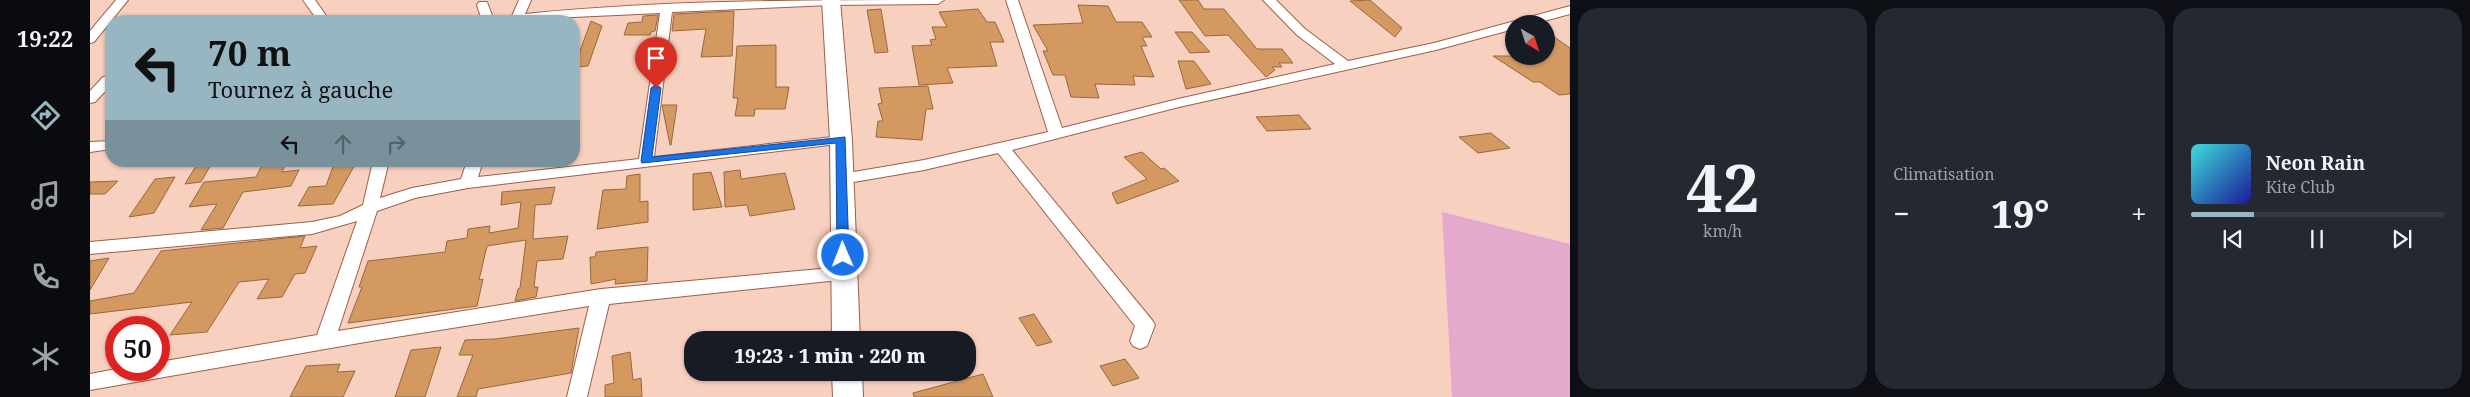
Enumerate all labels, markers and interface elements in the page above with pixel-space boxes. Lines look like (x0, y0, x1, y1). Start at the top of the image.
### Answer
north arrow (1505, 15, 1555, 65)
map controls (1505, 15, 1555, 65)
text: 19:22 (17, 23, 73, 53)
text: 70 m (208, 29, 291, 76)
icon: left (125, 35, 190, 100)
pin (635, 37, 677, 88)
icon: arrive (642, 44, 670, 72)
text: Tournez à gauche (208, 74, 393, 104)
icon: directions (28, 98, 63, 133)
icon: left (276, 130, 304, 158)
icon: ahead (329, 130, 357, 158)
icon: right (382, 130, 410, 158)
text: 42 (1686, 143, 1759, 231)
text: Neon Rain (2266, 150, 2365, 176)
text: Climatisation (1893, 163, 1995, 185)
text: Kite Club (2266, 176, 2335, 198)
icon: music (28, 178, 63, 213)
text: 19° (1991, 187, 2049, 239)
text: − (1893, 194, 1910, 232)
text: + (2131, 194, 2147, 232)
text: km/h (1703, 220, 1742, 242)
icon: previous (2219, 225, 2247, 253)
icon: pause (2303, 225, 2331, 253)
icon: next (2388, 225, 2416, 253)
position arrow (816, 228, 868, 280)
icon: phone (28, 259, 63, 294)
speed limit sign: 50 (105, 316, 170, 381)
icon: climate (28, 339, 63, 374)
text: 19:23 · 1 min · 220 m (734, 343, 926, 369)

